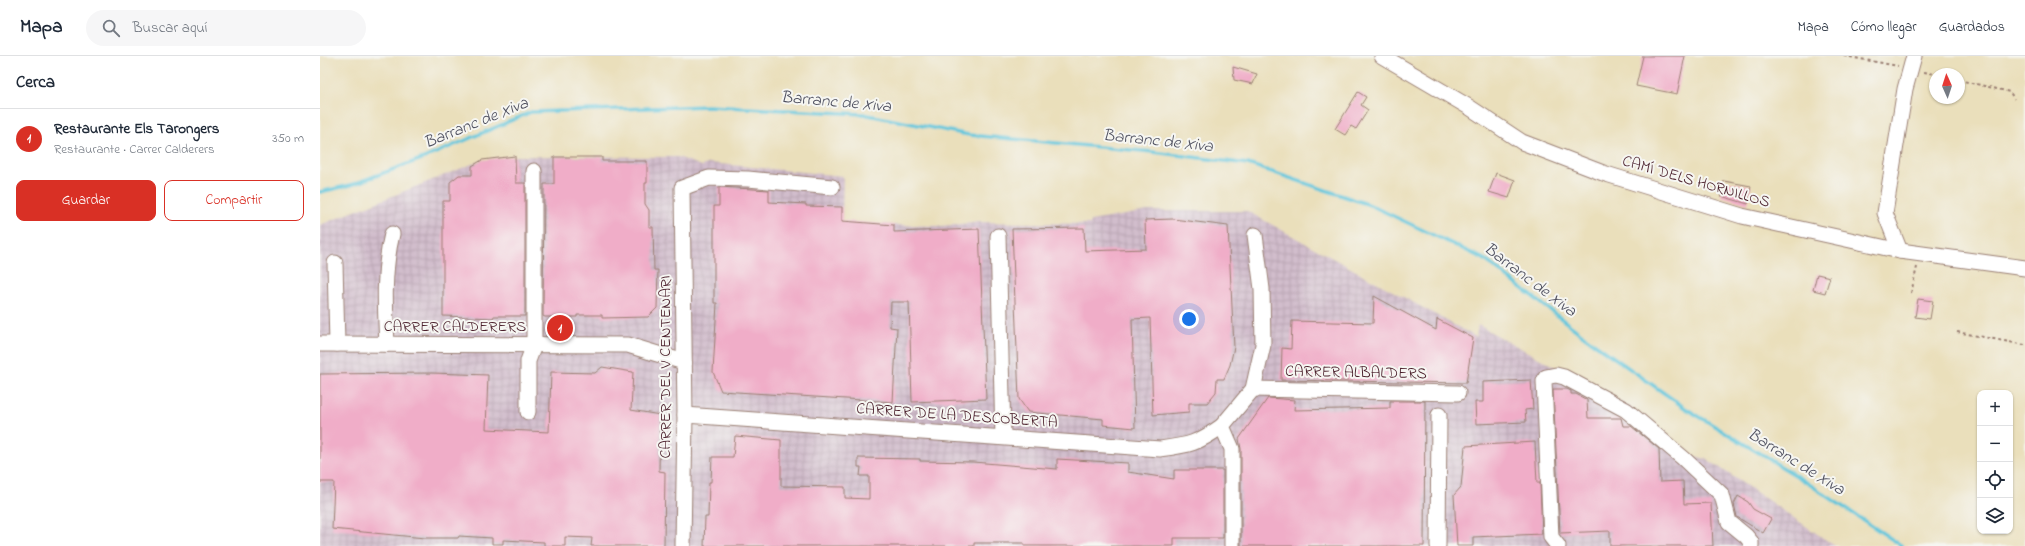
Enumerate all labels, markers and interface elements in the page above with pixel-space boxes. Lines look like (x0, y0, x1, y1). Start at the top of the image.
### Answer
search box (86, 10, 366, 46)
text: Mapa (20, 14, 62, 41)
icon: search (100, 17, 122, 39)
text: Buscar aquí (132, 17, 207, 39)
text: Mapa (1798, 17, 1829, 38)
text: Cómo llegar (1851, 17, 1917, 38)
text: Guardados (1939, 17, 2005, 38)
north arrow (1929, 68, 1965, 104)
text: Cerca (16, 70, 55, 95)
water label: Barranc de Xiva (780, 85, 893, 119)
water label: Barranc de Xiva (420, 90, 533, 155)
text: Restaurante Els Tarongers (54, 118, 219, 140)
water label: Barranc de Xiva (1102, 123, 1215, 159)
text: 1 (27, 129, 31, 148)
text: 350 m (272, 129, 304, 148)
text: Restaurante · Carrer Calderers (54, 140, 215, 159)
street label: CAMÍ DELS HORNILLOS (1619, 149, 1773, 215)
button: Guardar (16, 180, 156, 221)
button: Compartir (164, 180, 304, 221)
water label: Barranc de Xiva (1478, 237, 1582, 324)
street label: CARRER DEL V CENTENARI (654, 275, 678, 459)
your location (1179, 309, 1199, 329)
pin: 1 (547, 313, 573, 343)
street label: CARRER CALDERERS (384, 315, 526, 339)
street label: CARRER ALBALDERS (1285, 360, 1427, 386)
map controls (1977, 390, 2013, 534)
button: + (1977, 390, 2013, 426)
street label: CARRER DE LA DESCOBERTA (855, 397, 1059, 435)
water label: Barranc de Xiva (1743, 422, 1850, 502)
button: − (1977, 426, 2013, 462)
button: locate (1977, 462, 2013, 498)
button: layers (1977, 498, 2013, 534)

